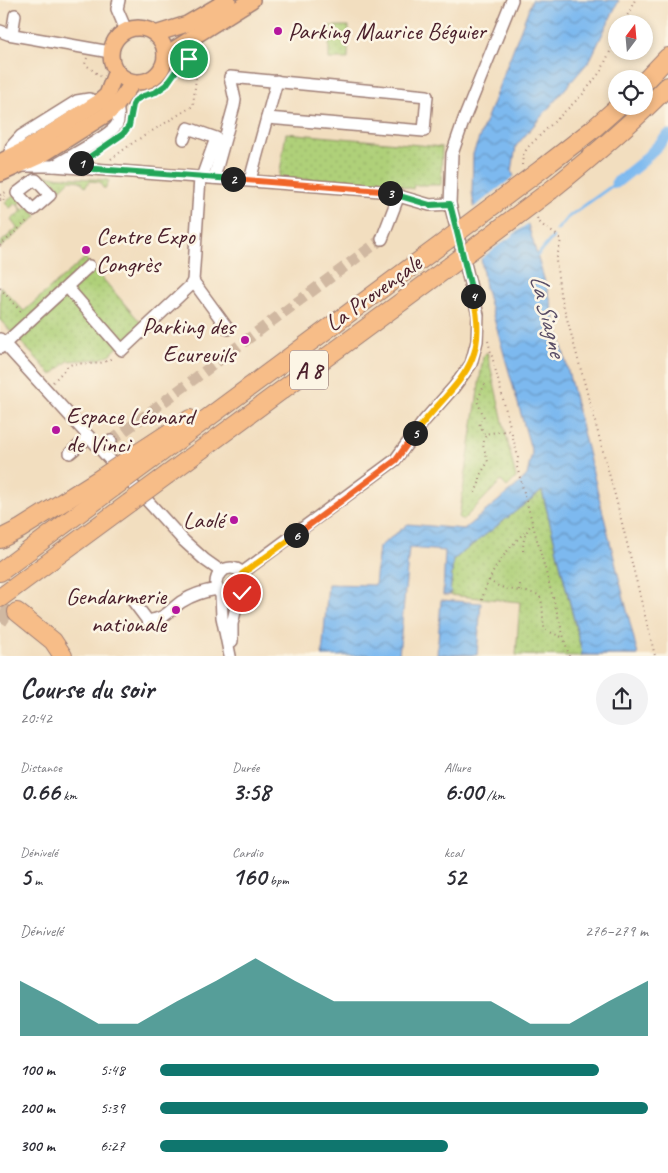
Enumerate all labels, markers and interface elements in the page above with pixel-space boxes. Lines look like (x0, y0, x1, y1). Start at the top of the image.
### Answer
north arrow (608, 15, 652, 60)
map controls (608, 15, 653, 115)
place label: Parking Maurice Béguier (288, 16, 488, 46)
marker: Parking Maurice Béguier (272, 25, 284, 37)
pin (168, 38, 210, 80)
icon: arrive (175, 45, 203, 73)
button: locate (608, 70, 653, 115)
pin: 1 (68, 150, 94, 176)
text: 1 (78, 155, 85, 172)
pin: 2 (220, 166, 246, 192)
text: 2 (230, 171, 237, 188)
pin: 3 (378, 180, 402, 206)
text: 3 (387, 185, 394, 202)
place label: Centre Expo Congrès (96, 221, 196, 279)
marker: Centre Expo Congrès (80, 244, 92, 256)
street label: La Provençale (319, 247, 429, 338)
water label: La Siagne (522, 271, 575, 363)
pin: 4 (460, 284, 486, 308)
text: 4 (470, 288, 477, 305)
place label: Parking des Ecureuils (142, 311, 238, 369)
marker: Parking des Ecureuils (239, 334, 251, 346)
road number: A 8 (290, 350, 328, 390)
place label: Espace Léonard de Vinci (66, 401, 198, 459)
pin: 5 (402, 420, 428, 446)
marker: Espace Léonard de Vinci (50, 424, 62, 436)
text: 5 (412, 425, 419, 442)
place label: Laolé (183, 505, 228, 535)
marker: Laolé (228, 514, 240, 526)
pin: 6 (284, 522, 308, 548)
text: 6 (293, 527, 300, 544)
pin (221, 572, 263, 614)
icon: check (228, 579, 256, 607)
place label: Gendarmerie nationale (66, 581, 168, 639)
marker: Gendarmerie nationale (170, 604, 182, 616)
text: Course du soir (20, 671, 154, 706)
button: share (596, 673, 648, 725)
text: 20:42 (20, 708, 52, 728)
text: Distance (20, 759, 62, 776)
text: Durée (232, 759, 259, 776)
text: Allure (444, 759, 471, 776)
text: 0.66 (20, 776, 60, 808)
text: 3:58 (232, 776, 270, 808)
text: 6:00 (444, 776, 483, 808)
text: km (60, 787, 77, 804)
text: /km (483, 787, 505, 804)
text: Dénivelé (20, 844, 58, 861)
text: Cardio (232, 844, 263, 861)
text: kcal (444, 844, 463, 861)
text: 5 (20, 861, 31, 893)
text: 160 (232, 861, 266, 893)
text: 52 (444, 861, 466, 893)
text: m (31, 872, 42, 889)
text: bpm (266, 872, 289, 889)
text: Dénivelé (20, 921, 63, 941)
text: 276–279 m (585, 921, 648, 941)
text: 100 m (20, 1060, 55, 1080)
text: 5:48 (100, 1060, 125, 1080)
text: 200 m (20, 1098, 55, 1118)
text: 5:39 (100, 1098, 125, 1118)
text: 300 m (20, 1136, 55, 1156)
text: 6:27 (100, 1136, 125, 1156)

